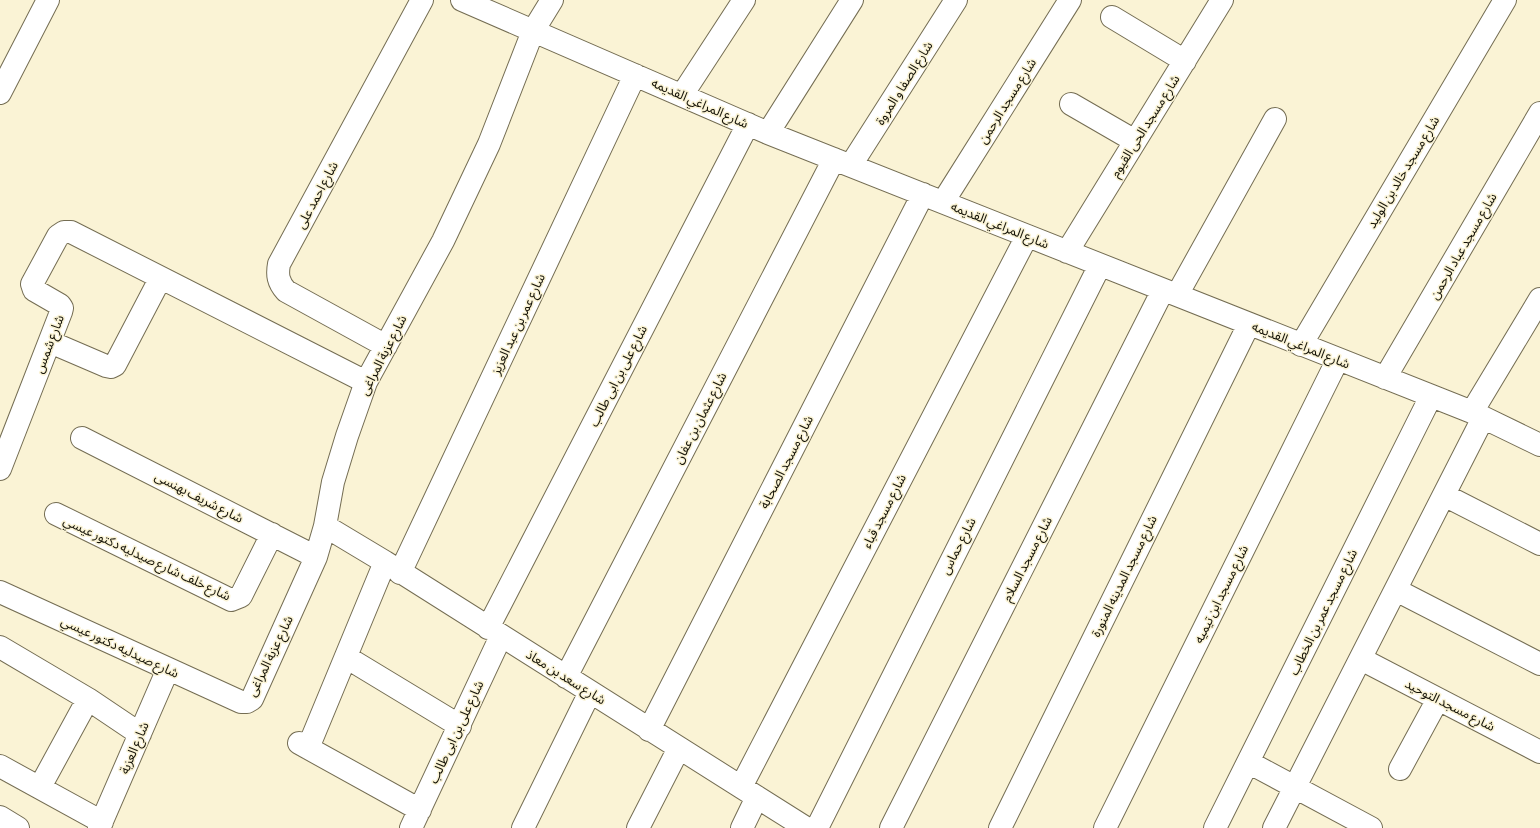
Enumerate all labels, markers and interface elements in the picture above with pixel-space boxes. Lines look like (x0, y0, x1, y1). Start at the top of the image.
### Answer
street label: شارع الصفا و المروة (872, 38, 938, 129)
street label: شارع مسجد الرحمن (975, 56, 1042, 148)
street label: شارع مسجد الحى القيوم (1107, 72, 1185, 182)
street label: شارع المراغي القديمه (648, 75, 751, 134)
street label: شارع مسجد خالد بن الوليد (1364, 113, 1445, 232)
street label: شارع احمد على (293, 159, 344, 233)
street label: شارع مسجد عباد الرحمن (1426, 190, 1502, 303)
street label: شارع المراغي القديمه (948, 198, 1051, 254)
street label: شارع عمر بن عبد العزيز (488, 271, 551, 379)
street label: شارع عزبة المراغى (356, 312, 412, 399)
street label: شارع شمس (31, 313, 70, 376)
street label: شارع المراغي القديمه (1249, 318, 1352, 374)
street label: شارع على بن ابى طالب (586, 323, 653, 431)
street label: شارع عثمان بن عفان (670, 370, 732, 468)
street label: شارع مسجد الصحابة (756, 413, 819, 513)
street label: شارع شريف بهنسى (151, 468, 246, 528)
street label: شارع مسجد قباء (859, 471, 912, 552)
street label: شارع خلف شارع صيدليه دكتور عيسي (60, 513, 233, 606)
street label: شارع مسجد المدينه المنورة (1088, 513, 1163, 641)
street label: شارع مسجد السلام (999, 514, 1058, 605)
street label: شارع حماس (937, 515, 981, 578)
street label: شارع مسجد ابن تيميه (1191, 543, 1254, 647)
street label: شارع مسجد عمر بن الخطاب (1286, 547, 1363, 679)
street label: شارع صيدليه دكتور عيسي (58, 613, 181, 684)
street label: شارع عزبة المراغى (244, 613, 299, 700)
street label: شارع سعد بن معاذ (522, 646, 609, 710)
street label: شارع مسجد التوحيد (1401, 676, 1497, 737)
street label: شارع على بن ابى طالب (426, 678, 489, 787)
street label: شارع العزبة (116, 720, 154, 777)

